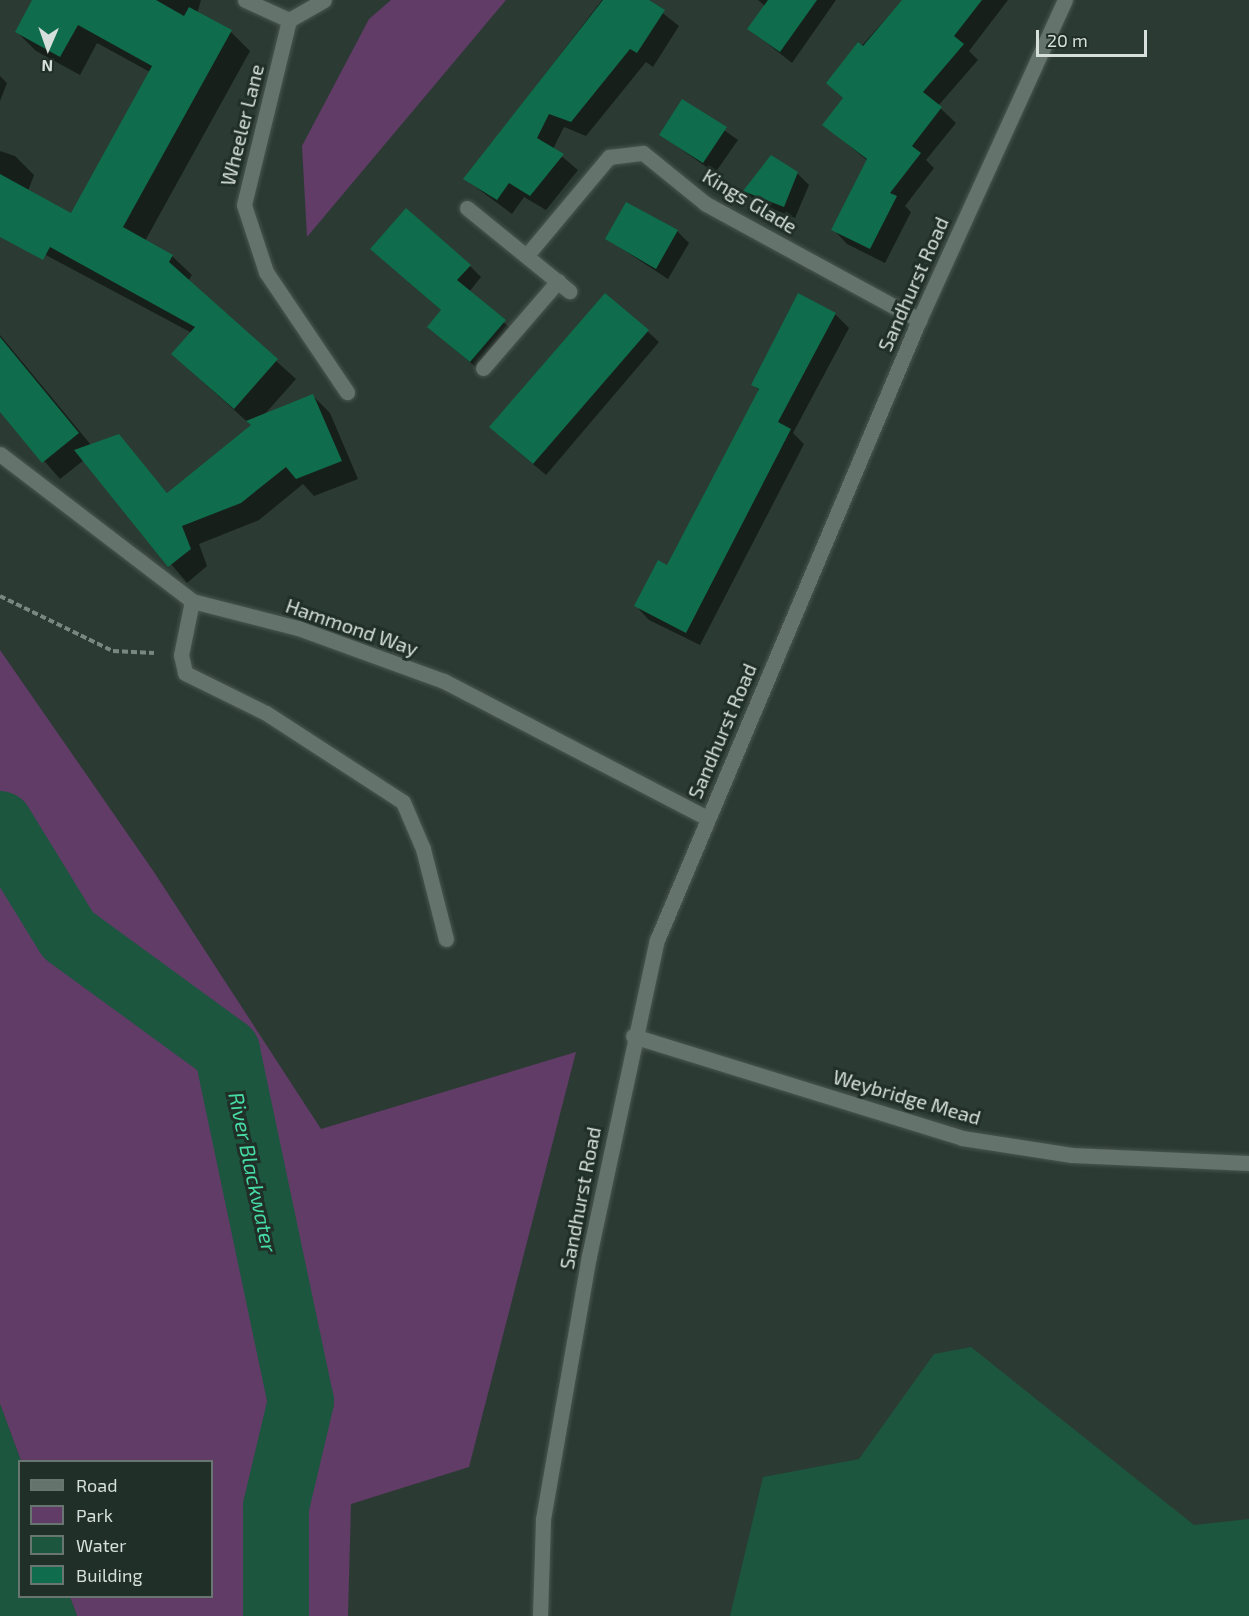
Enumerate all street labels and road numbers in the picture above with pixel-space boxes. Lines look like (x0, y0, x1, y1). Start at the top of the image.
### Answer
street label: Wheeler Lane (215, 62, 269, 188)
street label: Kings Glade (698, 163, 802, 239)
street label: Sandhurst Road (873, 213, 953, 355)
street label: Hammond Way (283, 593, 421, 661)
street label: Sandhurst Road (683, 660, 761, 802)
street label: Weybridge Mead (830, 1064, 984, 1130)
street label: Sandhurst Road (554, 1125, 606, 1271)

